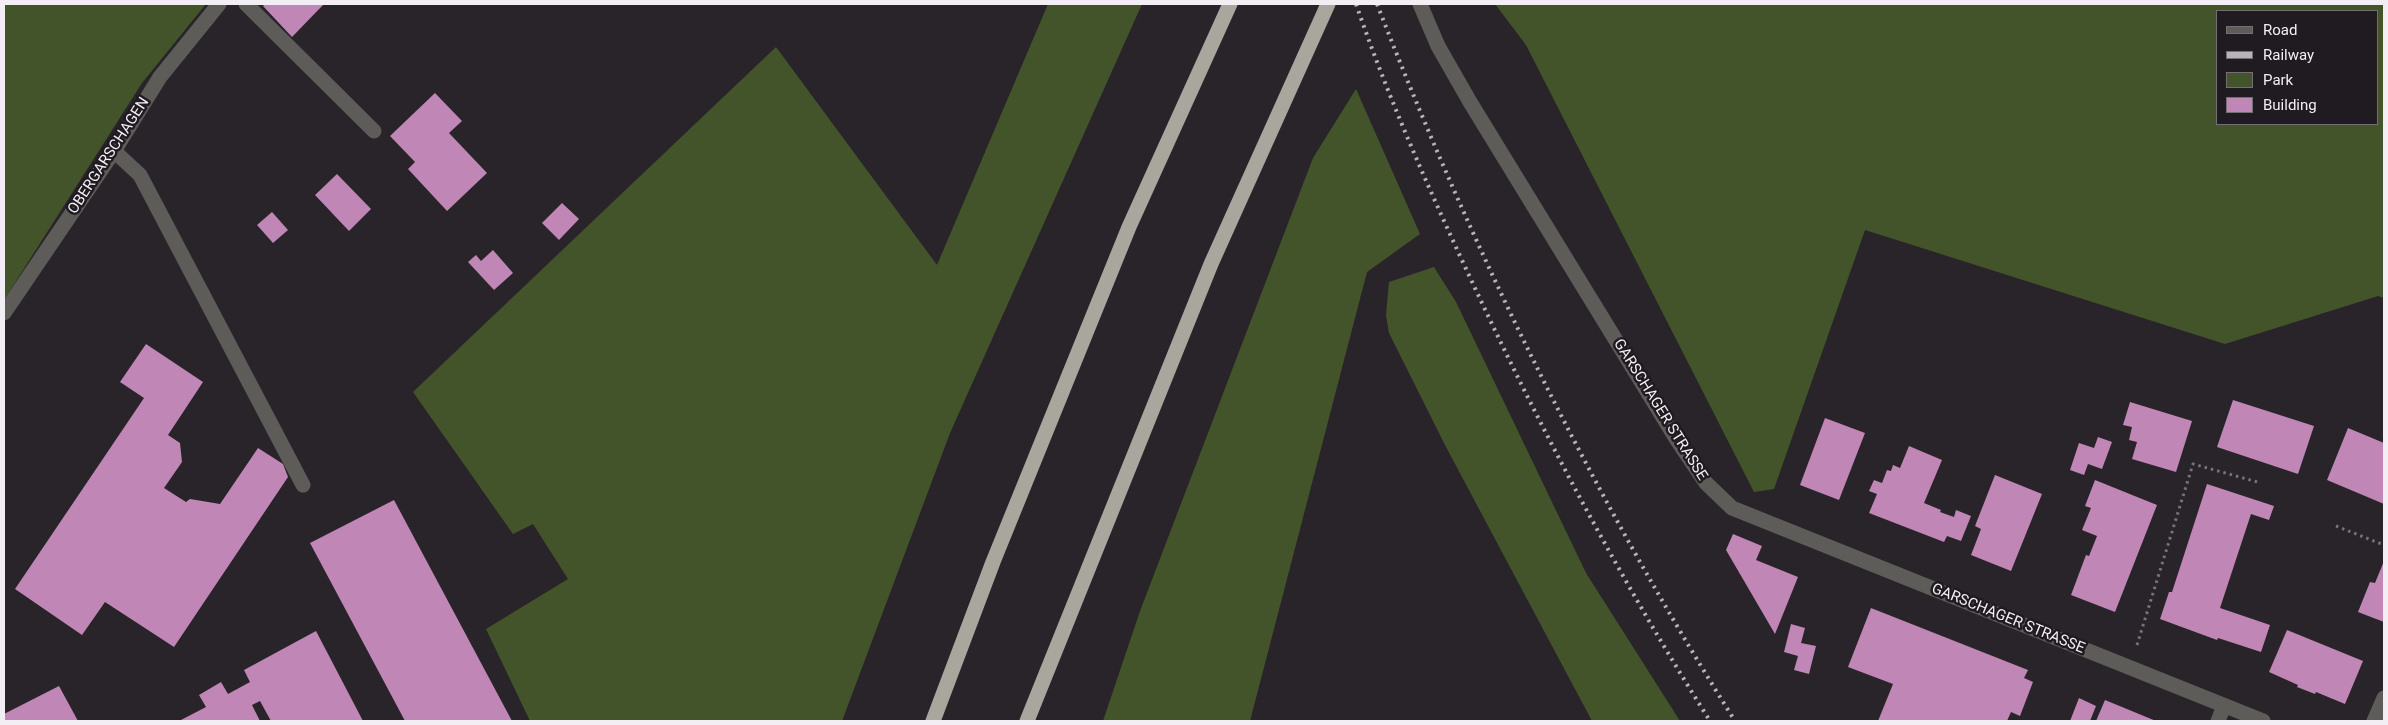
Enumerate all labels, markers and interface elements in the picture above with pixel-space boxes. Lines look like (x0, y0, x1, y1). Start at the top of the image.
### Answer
legend (2216, 10, 2378, 125)
text: Road (2263, 21, 2297, 39)
text: Railway (2263, 46, 2314, 64)
text: Park (2263, 71, 2293, 89)
street label: OBERGARSCHAGEN (65, 94, 153, 218)
text: Building (2263, 96, 2317, 114)
street label: GARSCHAGER STRASSE (1609, 336, 1711, 484)
street label: GARSCHAGER STRASSE (1929, 580, 2087, 658)

